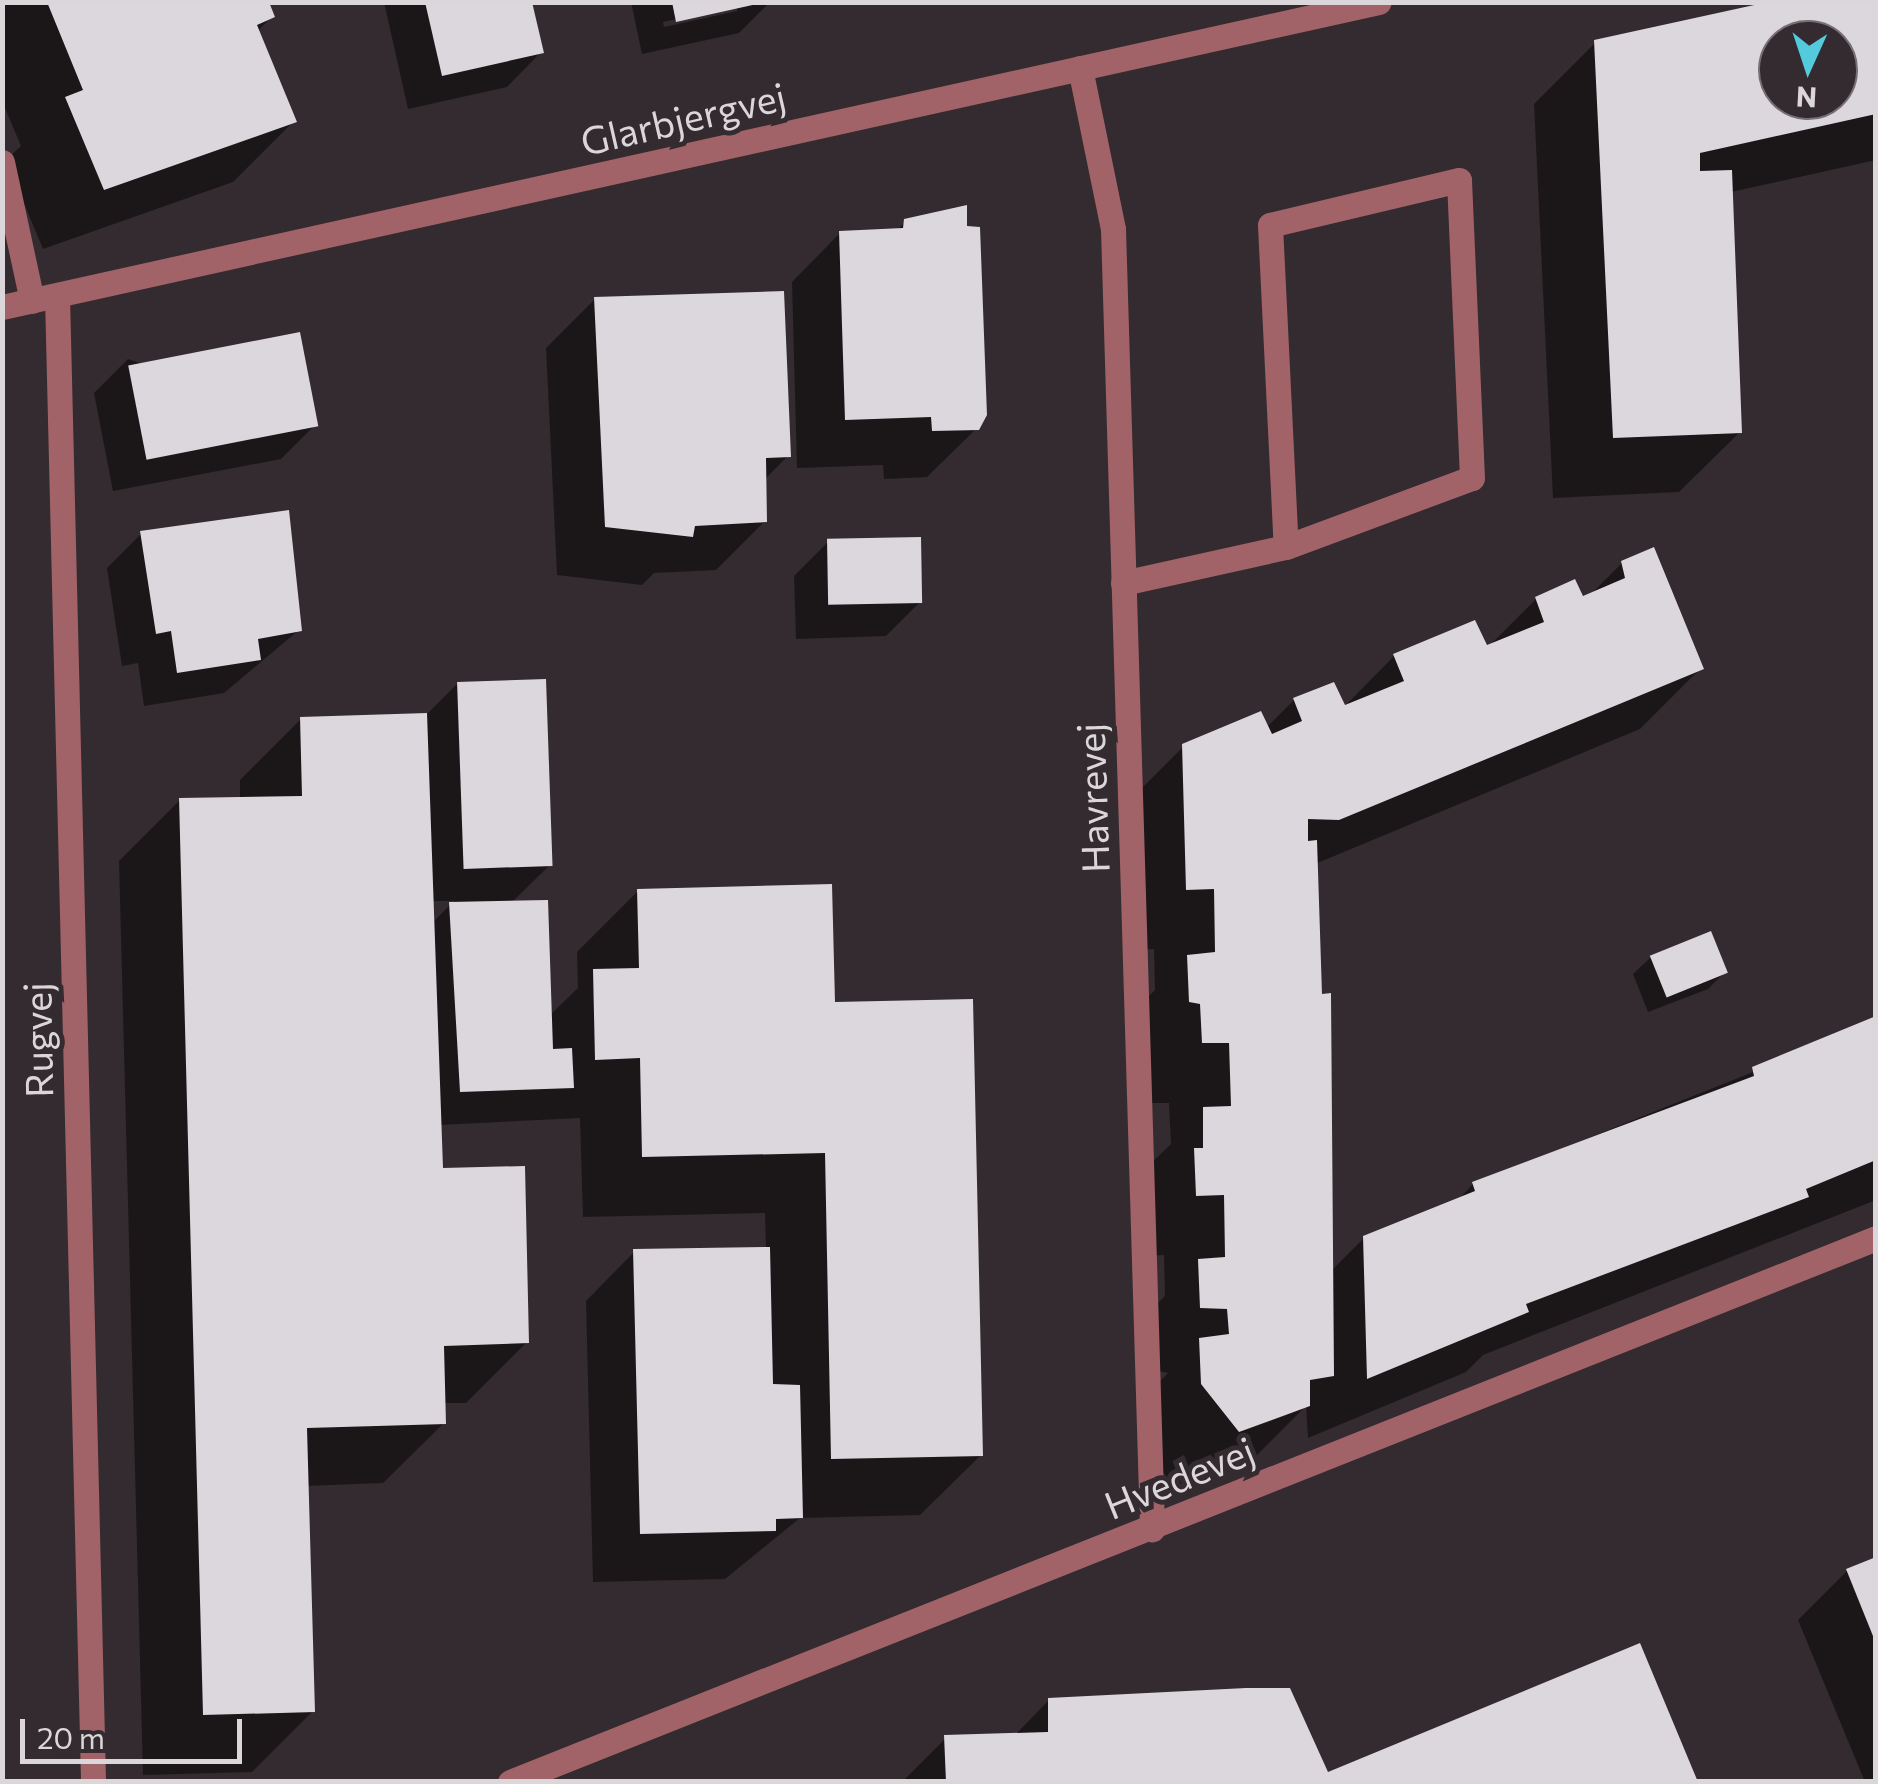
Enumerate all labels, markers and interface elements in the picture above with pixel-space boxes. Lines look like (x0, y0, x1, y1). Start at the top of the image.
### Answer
north arrow (1758, 20, 1858, 120)
street label: Glarbjergvej (576, 72, 790, 164)
text: N (1795, 80, 1818, 115)
street label: Havrevej (1067, 722, 1117, 874)
street label: Rugvej (13, 982, 61, 1098)
street label: Hvedevej (1097, 1426, 1261, 1528)
scale bar (25, 1699, 248, 1761)
text: 20 m (37, 1718, 105, 1755)

